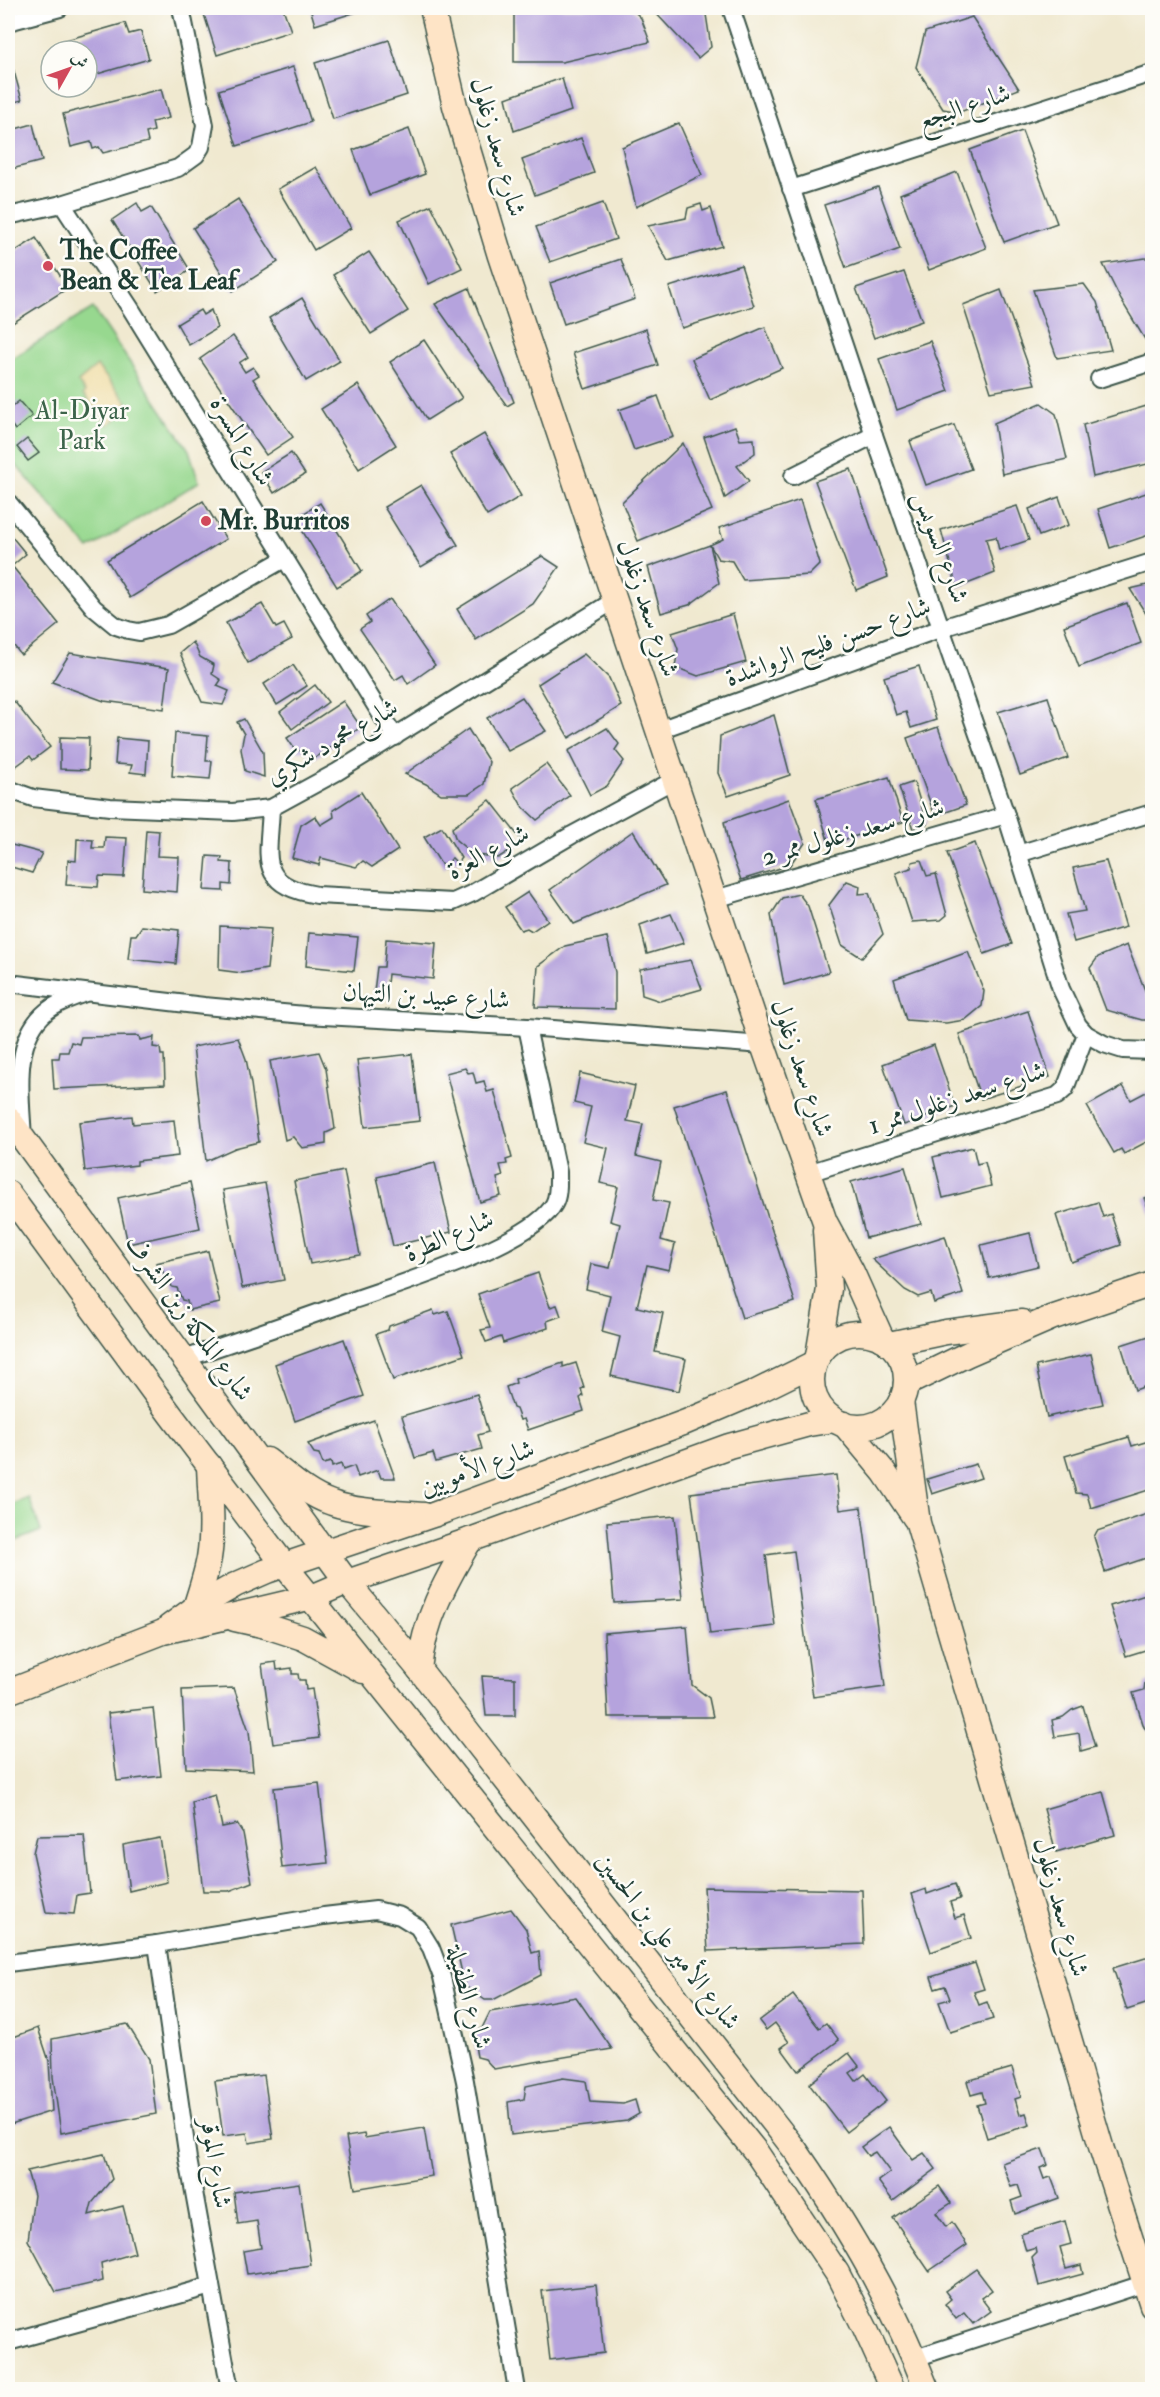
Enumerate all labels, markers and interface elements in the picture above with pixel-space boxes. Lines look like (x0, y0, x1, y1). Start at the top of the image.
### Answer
north arrow (39, 39, 99, 99)
text: ش (67, 47, 92, 73)
street label: شارع سعد زغلول (458, 74, 533, 222)
street label: شارع البجع (913, 77, 1017, 144)
place label: The Coffee Bean & Tea Leaf (59, 235, 241, 297)
marker: The Coffee Bean & Tea Leaf (41, 259, 55, 273)
street label: شارع المسرة (198, 390, 281, 494)
park label: Al-Diyar Park (34, 395, 129, 457)
street label: شارع السويس (901, 486, 976, 609)
place label: Mr. Burritos (217, 505, 349, 537)
marker: Mr. Burritos (199, 514, 213, 528)
street label: شارع سعد زغلول (605, 535, 687, 683)
street label: شارع حسن فليح الرواشدة (721, 590, 938, 701)
street label: شارع محمود شكري (260, 691, 406, 797)
street label: شارع سعد زغلول ممر 2 (758, 791, 949, 878)
street label: شارع العزة (441, 817, 537, 891)
street label: شارع عبيد بن التيهان (341, 976, 511, 1021)
street label: شارع سعد زغلول (759, 995, 841, 1143)
street label: شارع سعد زغلول ممر 1 (864, 1054, 1051, 1146)
street label: شارع الطرة (400, 1203, 500, 1274)
street label: شارع الملكة زين الشرف (114, 1228, 260, 1410)
street label: شارع الأمويين (414, 1430, 541, 1508)
street label: شارع سعد زغلول (1021, 1834, 1096, 1982)
street label: شارع الأمير علي بن الحسين (582, 1844, 750, 2041)
street label: شارع الطفيلة (434, 1939, 499, 2054)
street label: شارع الموقر (188, 2113, 239, 2211)

